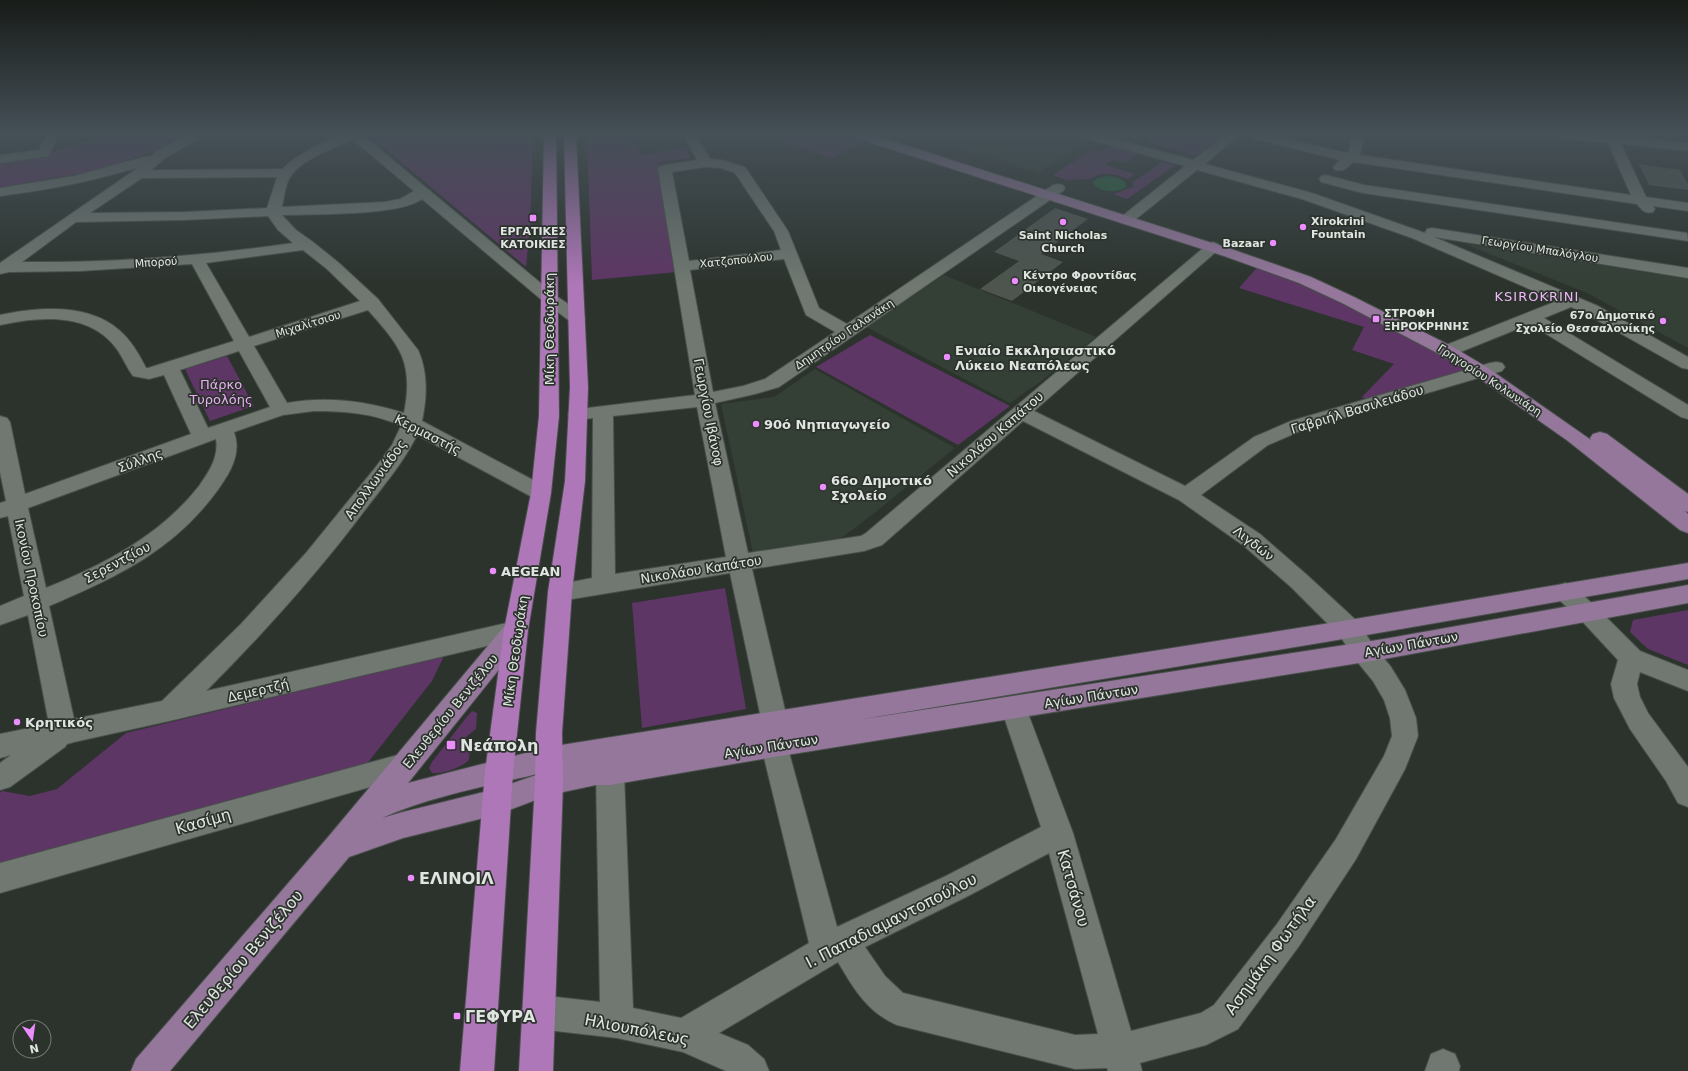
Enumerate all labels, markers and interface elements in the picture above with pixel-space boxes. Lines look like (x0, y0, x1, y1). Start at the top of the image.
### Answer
marker: ΕΡΓΑΤΙΚΕΣ ΚΑΤΟΙΚΙΕΣ (528, 213, 538, 223)
place label: Xirokrini Fountain (1311, 215, 1366, 241)
marker: Saint Nicholas Church (1058, 217, 1068, 227)
marker: Xirokrini Fountain (1298, 222, 1308, 232)
place label: ΕΡΓΑΤΙΚΕΣ ΚΑΤΟΙΚΙΕΣ (500, 225, 566, 251)
place label: Saint Nicholas Church (1019, 229, 1108, 255)
street label: Γεωργίου Μπαλόγλου (1481, 234, 1599, 265)
place label: Bazaar (1223, 237, 1266, 250)
marker: Bazaar (1268, 238, 1278, 248)
street label: Χατζοπούλου (699, 250, 773, 271)
street label: Μπορού (134, 255, 178, 270)
place label: Κέντρο Φροντίδας Οικογένειας (1023, 269, 1137, 295)
street label: Μίκη Θεοδωράκη (542, 273, 557, 385)
marker: Κέντρο Φροντίδας Οικογένειας (1010, 276, 1020, 286)
district label: KSIROKRINI (1495, 289, 1579, 304)
street label: Δημητρίου Γαλανάκη (792, 296, 896, 372)
place label: ΣΤΡΟΦΗ ΞΗΡΟΚΡΗΝΗΣ (1384, 307, 1469, 333)
street label: Μιχαλίτσιου (274, 308, 342, 341)
place label: 67ο Δημοτικό Σχολείο Θεσσαλονίκης (1515, 309, 1655, 335)
marker: ΣΤΡΟΦΗ ΞΗΡΟΚΡΗΝΗΣ (1371, 314, 1381, 324)
marker: 67ο Δημοτικό Σχολείο Θεσσαλονίκης (1658, 316, 1668, 326)
street label: Γρηγορίου Κολωνιάρη (1435, 342, 1544, 419)
place label: Ενιαίο Εκκλησιαστικό Λύκειο Νεαπόλεως (955, 343, 1116, 373)
marker: Ενιαίο Εκκλησιαστικό Λύκειο Νεαπόλεως (942, 352, 952, 362)
street label: Γεωργίου Ιβάνοφ (691, 357, 726, 467)
park label: Πάρκο Τυρολόης (188, 377, 253, 407)
street label: Γαβριήλ Βασιλειάδου (1289, 382, 1425, 437)
street label: Νικολάου Καπάτου (944, 389, 1046, 480)
street label: Κερμαστής (392, 411, 464, 458)
place label: 90ό Νηπιαγωγείο (764, 417, 890, 432)
marker: 90ό Νηπιαγωγείο (751, 419, 761, 429)
street label: Απολλωνιάδος (341, 437, 409, 522)
street label: Σύλλης (116, 445, 165, 476)
place label: 66ο Δημοτικό Σχολείο (831, 473, 932, 503)
marker: 66ο Δημοτικό Σχολείο (818, 482, 828, 492)
street label: Ικονίου Προκοπίου (12, 518, 51, 638)
street label: Λιγδών (1231, 523, 1277, 564)
street label: Σερεντζίου (82, 539, 153, 586)
street label: Νικολάου Καπάτου (639, 553, 763, 586)
place label: AEGEAN (501, 564, 560, 579)
marker: AEGEAN (488, 566, 498, 576)
street label: Μίκη Θεοδωράκη (500, 594, 531, 708)
street label: Αγίων Πάντων (1363, 629, 1459, 660)
street label: Ελευθερίου Βενιζέλου (400, 651, 501, 771)
street label: Δεμερτζή (226, 676, 290, 705)
street label: Αγίων Πάντων (1043, 682, 1139, 711)
place label: Κρητικός (25, 715, 93, 730)
marker: Κρητικός (12, 717, 22, 727)
street label: Αγίων Πάντων (723, 732, 819, 761)
place label: Νεάπολη (460, 736, 538, 755)
marker: Νεάπολη (445, 739, 457, 751)
street label: Κασίμη (173, 805, 233, 838)
street label: Κατσάνου (1053, 847, 1094, 929)
place label: ΕΛΙΝΟΙΛ (419, 869, 494, 888)
street label: Ι. Παπαδιαμαντοπούλου (802, 869, 980, 972)
marker: ΕΛΙΝΟΙΛ (406, 873, 416, 883)
street label: Ελευθερίου Βενιζέλου (180, 886, 307, 1033)
street label: Ασημάκη Φωτήλα (1221, 892, 1320, 1018)
place label: ΓΕΦΥΡΑ (465, 1007, 536, 1026)
street label: Ηλιουπόλεως (583, 1010, 691, 1049)
marker: ΓΕΦΥΡΑ (452, 1011, 462, 1021)
north arrow (12, 1019, 52, 1059)
text: N (28, 1041, 40, 1056)

